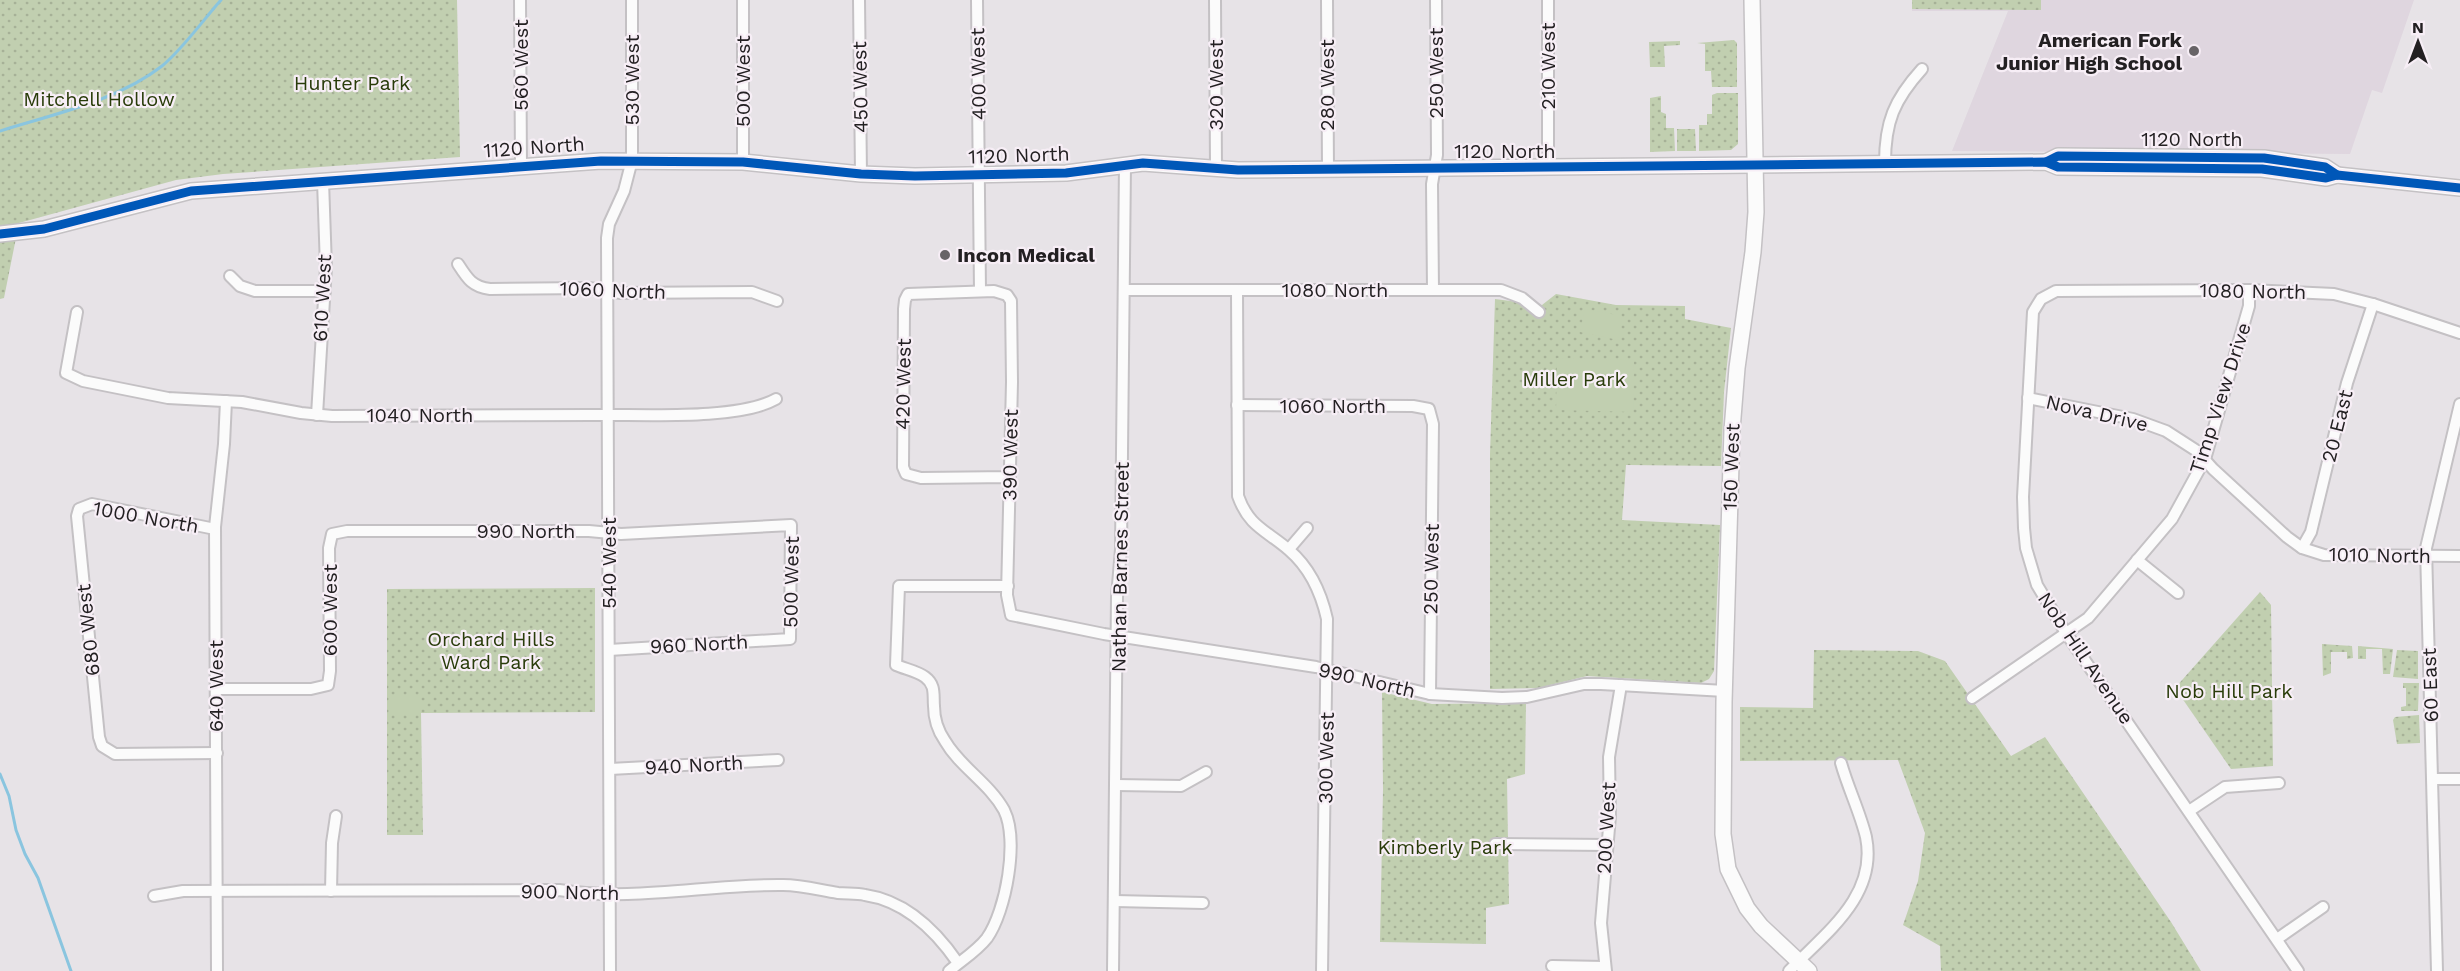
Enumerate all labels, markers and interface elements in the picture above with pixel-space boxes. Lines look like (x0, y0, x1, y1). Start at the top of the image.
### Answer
north arrow (2388, 12, 2448, 72)
text: N (2412, 18, 2424, 37)
street label: 560 West (509, 19, 533, 111)
street label: 210 West (1536, 22, 1560, 110)
street label: 400 West (965, 27, 991, 120)
street label: 250 West (1424, 27, 1448, 119)
place label: American Fork Junior High School (1996, 28, 2183, 75)
street label: 530 West (620, 34, 644, 126)
street label: 500 West (731, 34, 755, 127)
street label: 320 West (1204, 39, 1228, 131)
street label: 280 West (1315, 39, 1339, 131)
street label: 450 West (847, 40, 873, 133)
marker: American Fork Junior High School (2187, 44, 2201, 58)
park label: Hunter Park (294, 71, 410, 95)
park label: Mitchell Hollow (23, 87, 175, 111)
street label: 1120 North (2141, 127, 2243, 151)
street label: 1120 North (483, 131, 585, 163)
street label: 1120 North (1454, 139, 1556, 163)
street label: 1120 North (968, 141, 1070, 169)
place label: Incon Medical (957, 243, 1095, 267)
marker: Incon Medical (938, 248, 952, 262)
street label: 610 West (308, 253, 336, 342)
street label: 1060 North (559, 276, 667, 304)
street label: 1080 North (1282, 278, 1388, 302)
street label: 1080 North (2199, 278, 2307, 304)
street label: Timp View Drive (2184, 320, 2256, 476)
street label: 420 West (890, 337, 916, 430)
park label: Miller Park (1522, 367, 1626, 391)
street label: 20 East (2316, 387, 2358, 465)
street label: Nova Drive (2044, 390, 2150, 436)
street label: 1060 North (1280, 394, 1386, 418)
street label: 1040 North (367, 403, 473, 427)
street label: 390 West (997, 408, 1023, 501)
street label: 150 West (1717, 422, 1745, 511)
street label: Nathan Barnes Street (1106, 461, 1134, 673)
street label: 1000 North (91, 496, 201, 538)
street label: 540 West (597, 517, 621, 609)
street label: 990 North (477, 519, 575, 543)
street label: 250 West (1418, 523, 1444, 615)
street label: 500 West (778, 535, 804, 628)
street label: 1010 North (2329, 542, 2431, 568)
street label: 600 West (318, 563, 342, 656)
street label: 680 West (71, 582, 105, 677)
street label: Nob Hill Avenue (2033, 587, 2139, 729)
park label: Orchard Hills Ward Park (427, 627, 555, 674)
street label: 960 North (649, 629, 749, 659)
street label: 640 West (204, 639, 228, 732)
street label: 60 East (2417, 647, 2443, 723)
street label: 990 North (1316, 657, 1418, 703)
park label: Nob Hill Park (2165, 679, 2293, 703)
street label: 300 West (1313, 711, 1339, 804)
street label: 940 North (644, 750, 744, 780)
street label: 200 West (1592, 781, 1620, 875)
park label: Kimberly Park (1377, 835, 1513, 859)
street label: 900 North (520, 879, 620, 905)

